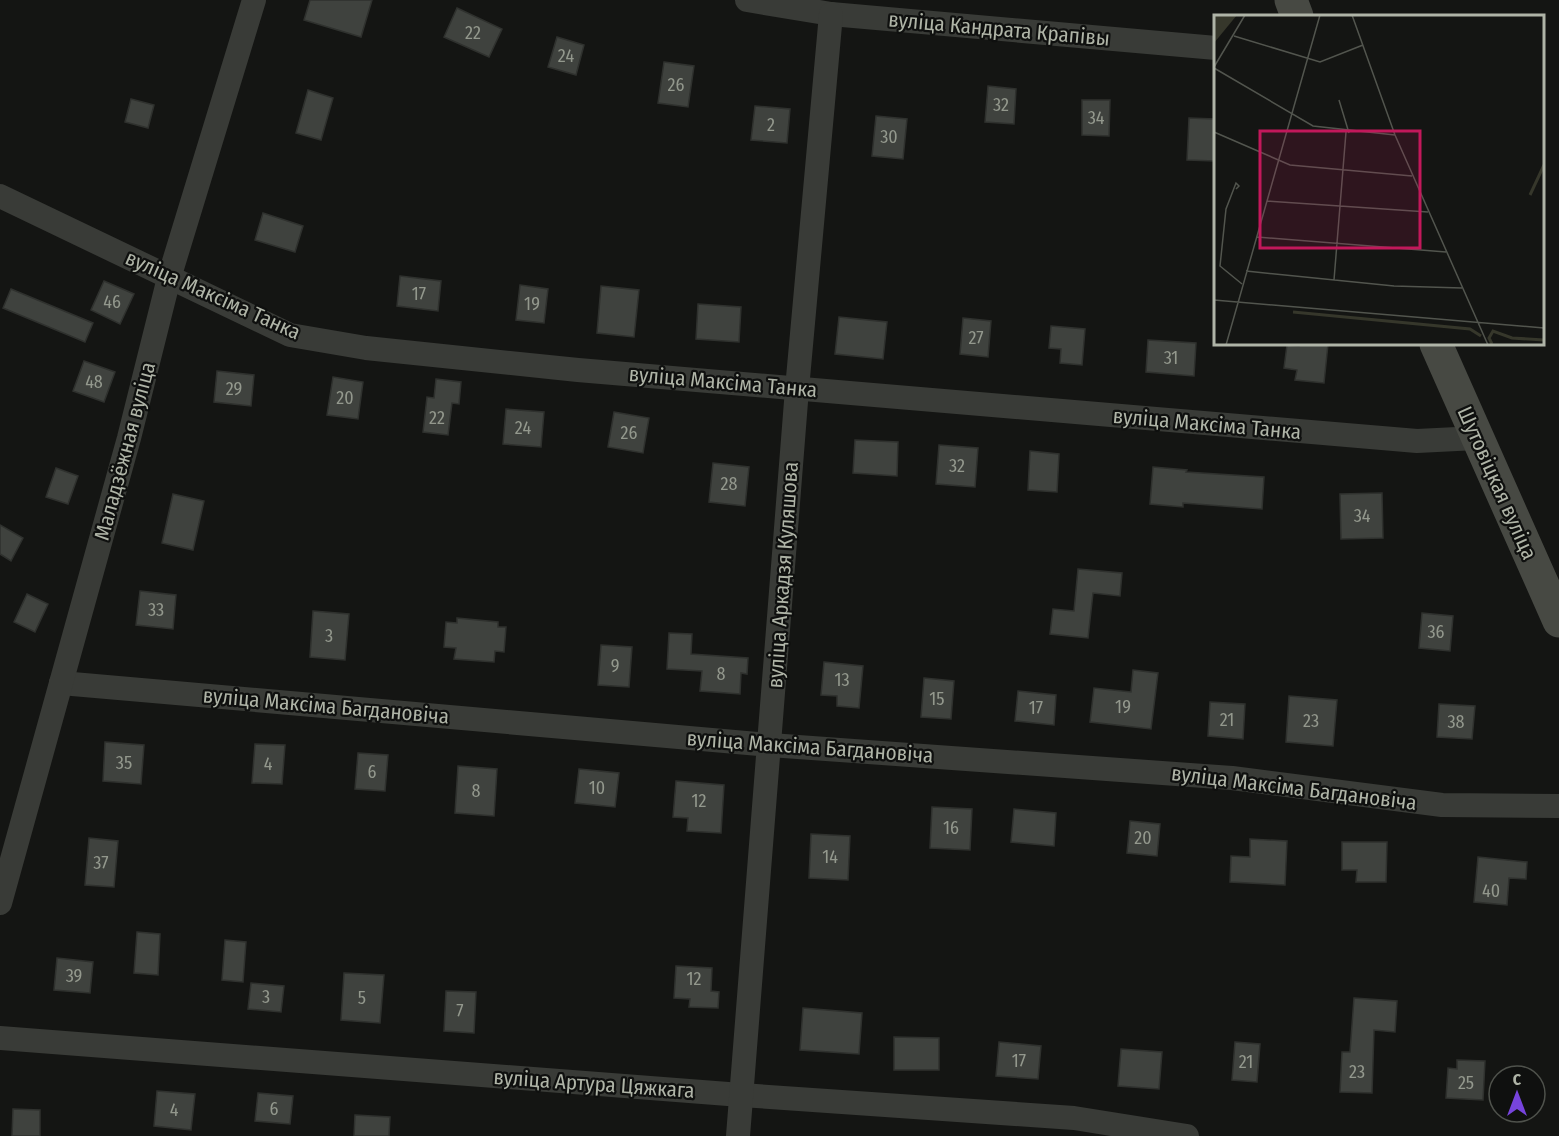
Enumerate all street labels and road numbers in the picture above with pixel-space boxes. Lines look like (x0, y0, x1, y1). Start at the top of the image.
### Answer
street label: вуліца Кандрата Крапівы (887, 6, 1111, 52)
street label: вуліца Максіма Танка (121, 245, 305, 345)
street label: Маладзёжная вуліца (89, 359, 161, 543)
street label: вуліца Максіма Танка (628, 361, 818, 403)
street label: Шутовіцкая вуліца (1452, 402, 1542, 564)
street label: вуліца Максіма Танка (1112, 403, 1302, 445)
street label: вуліца Аркадзя Куляшова (762, 461, 804, 689)
street label: вуліца Максіма Багдановіча (202, 682, 450, 730)
street label: вуліца Максіма Багдановіча (686, 725, 934, 769)
street label: вуліца Максіма Багдановіча (1170, 760, 1418, 816)
street label: вуліца Артура Цяжкага (493, 1064, 695, 1104)

